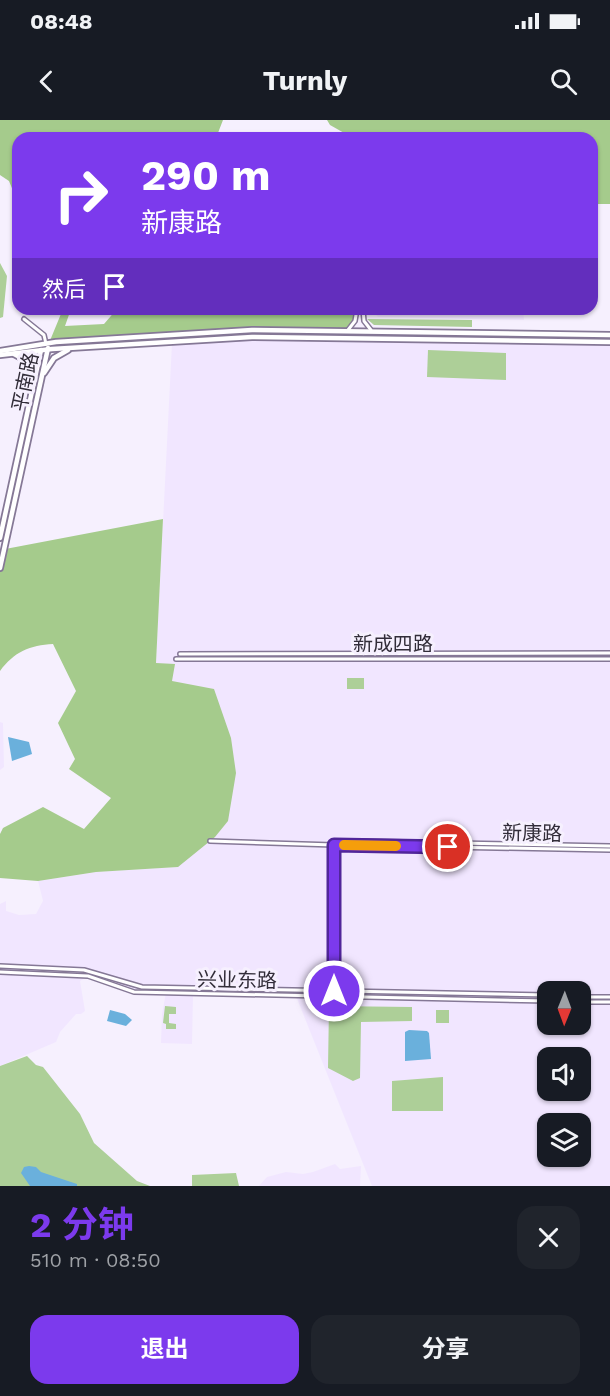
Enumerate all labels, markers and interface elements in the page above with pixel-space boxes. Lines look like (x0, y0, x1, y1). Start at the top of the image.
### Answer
text: 08:48 (30, 9, 93, 34)
icon: back (30, 65, 63, 98)
text: Turnly (263, 65, 347, 97)
icon: search (547, 65, 580, 98)
text: 290 m (141, 151, 271, 200)
icon: right (42, 156, 120, 234)
text: 新康路 (141, 207, 222, 239)
icon: arrive (98, 270, 131, 303)
text: 然后 (42, 277, 86, 302)
street label: 平南路 (7, 350, 43, 414)
street label: 新成四路 (353, 632, 433, 656)
street label: 新康路 (502, 820, 562, 846)
pin (422, 821, 473, 872)
icon: arrive (431, 830, 464, 863)
position arrow (302, 959, 366, 1023)
street label: 兴业东路 (197, 967, 277, 993)
north arrow (537, 981, 591, 1035)
map controls (537, 981, 591, 1167)
button: sound (537, 1047, 591, 1101)
button: layers (537, 1113, 591, 1167)
text: 2 分钟 (30, 1204, 134, 1246)
button: close (517, 1206, 580, 1269)
text: 510 m · 08:50 (30, 1248, 161, 1272)
button: 退出 (30, 1315, 299, 1384)
button: 分享 (311, 1315, 580, 1384)

